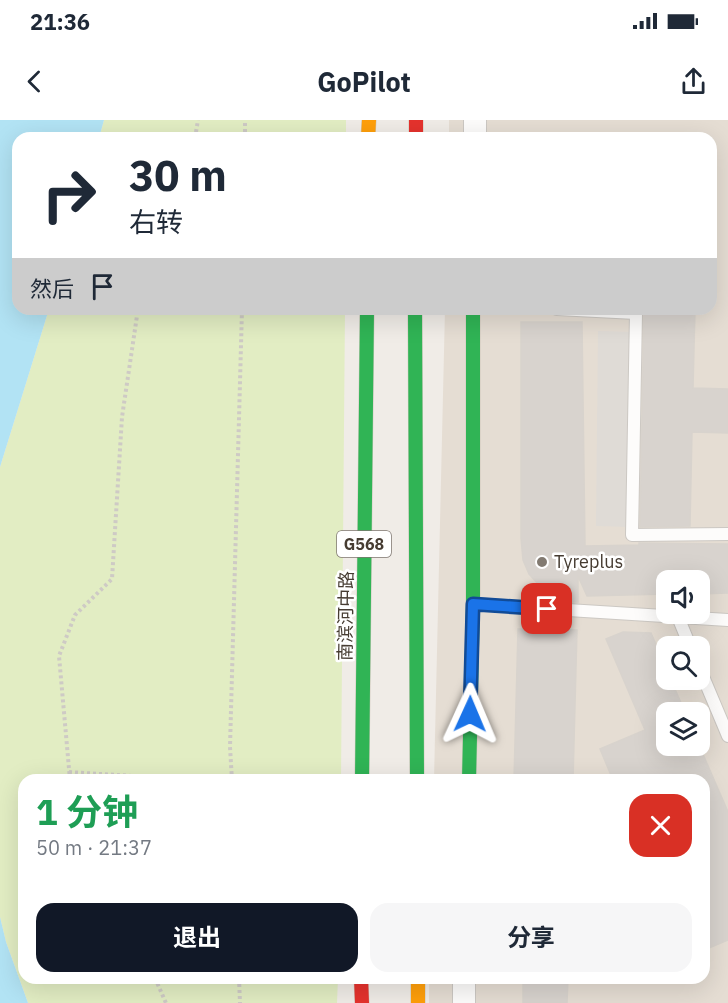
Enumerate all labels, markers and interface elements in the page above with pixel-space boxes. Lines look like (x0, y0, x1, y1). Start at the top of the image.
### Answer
text: 21:36 (30, 7, 90, 36)
text: GoPilot (317, 64, 411, 99)
icon: back (18, 65, 51, 98)
icon: share (677, 65, 710, 98)
text: 30 m (129, 148, 227, 203)
icon: right (30, 156, 108, 234)
text: 右转 (129, 204, 183, 239)
icon: arrive (86, 270, 119, 303)
text: 然后 (30, 274, 74, 303)
road number: G568 (337, 531, 391, 557)
place label: Tyreplus (554, 550, 623, 573)
marker: Tyreplus (535, 555, 549, 569)
map controls (656, 570, 710, 756)
button: sound (656, 570, 710, 624)
street label: 南滨河中路 (333, 571, 358, 661)
pin (521, 583, 572, 634)
icon: arrive (530, 592, 563, 625)
button: search (656, 636, 710, 690)
position arrow (438, 682, 502, 746)
button: layers (656, 702, 710, 756)
text: 1 分钟 (36, 788, 138, 835)
button: close (629, 794, 692, 857)
text: 50 m · 21:37 (36, 834, 152, 861)
button: 退出 (36, 903, 358, 972)
button: 分享 (370, 903, 692, 972)

